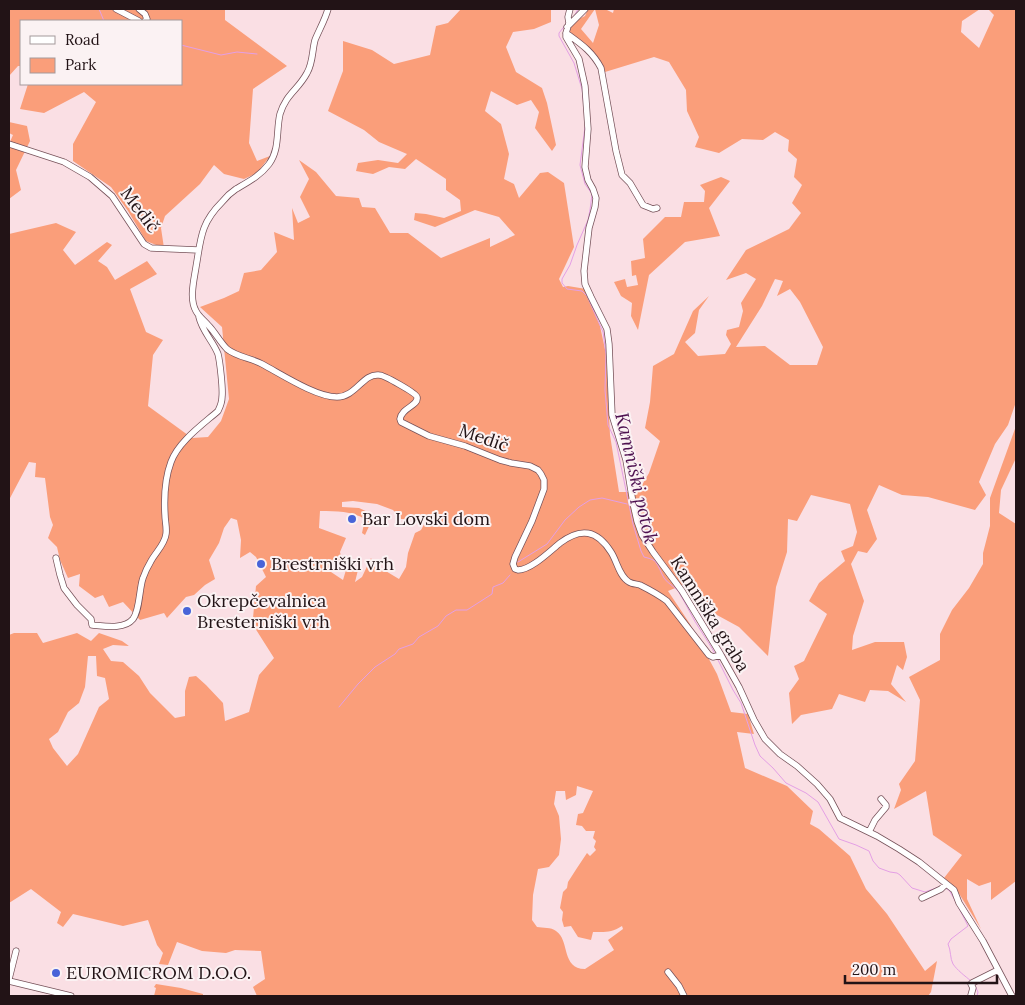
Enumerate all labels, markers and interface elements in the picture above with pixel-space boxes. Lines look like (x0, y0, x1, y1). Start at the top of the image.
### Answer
legend (20, 20, 182, 85)
text: Road (65, 30, 100, 49)
text: Park (65, 55, 96, 74)
street label: Medič (116, 182, 165, 237)
water label: Kamniški potok (610, 410, 664, 546)
street label: Medič (456, 418, 512, 457)
place label: Bar Lovski dom (362, 507, 490, 530)
marker: Bar Lovski dom (346, 513, 358, 525)
place label: Brestrniški vrh (271, 552, 394, 575)
street label: Kamniška graba (666, 552, 755, 676)
marker: Brestrniški vrh (255, 558, 267, 570)
place label: Okrepčevalnica Bresterniški vrh (197, 589, 330, 633)
marker: Okrepčevalnica Bresterniški vrh (181, 605, 193, 617)
scale bar (845, 952, 998, 984)
text: 200 m (852, 960, 896, 979)
place label: EUROMICROM D.O.O. (66, 961, 251, 984)
marker: EUROMICROM D.O.O. (50, 967, 62, 979)

